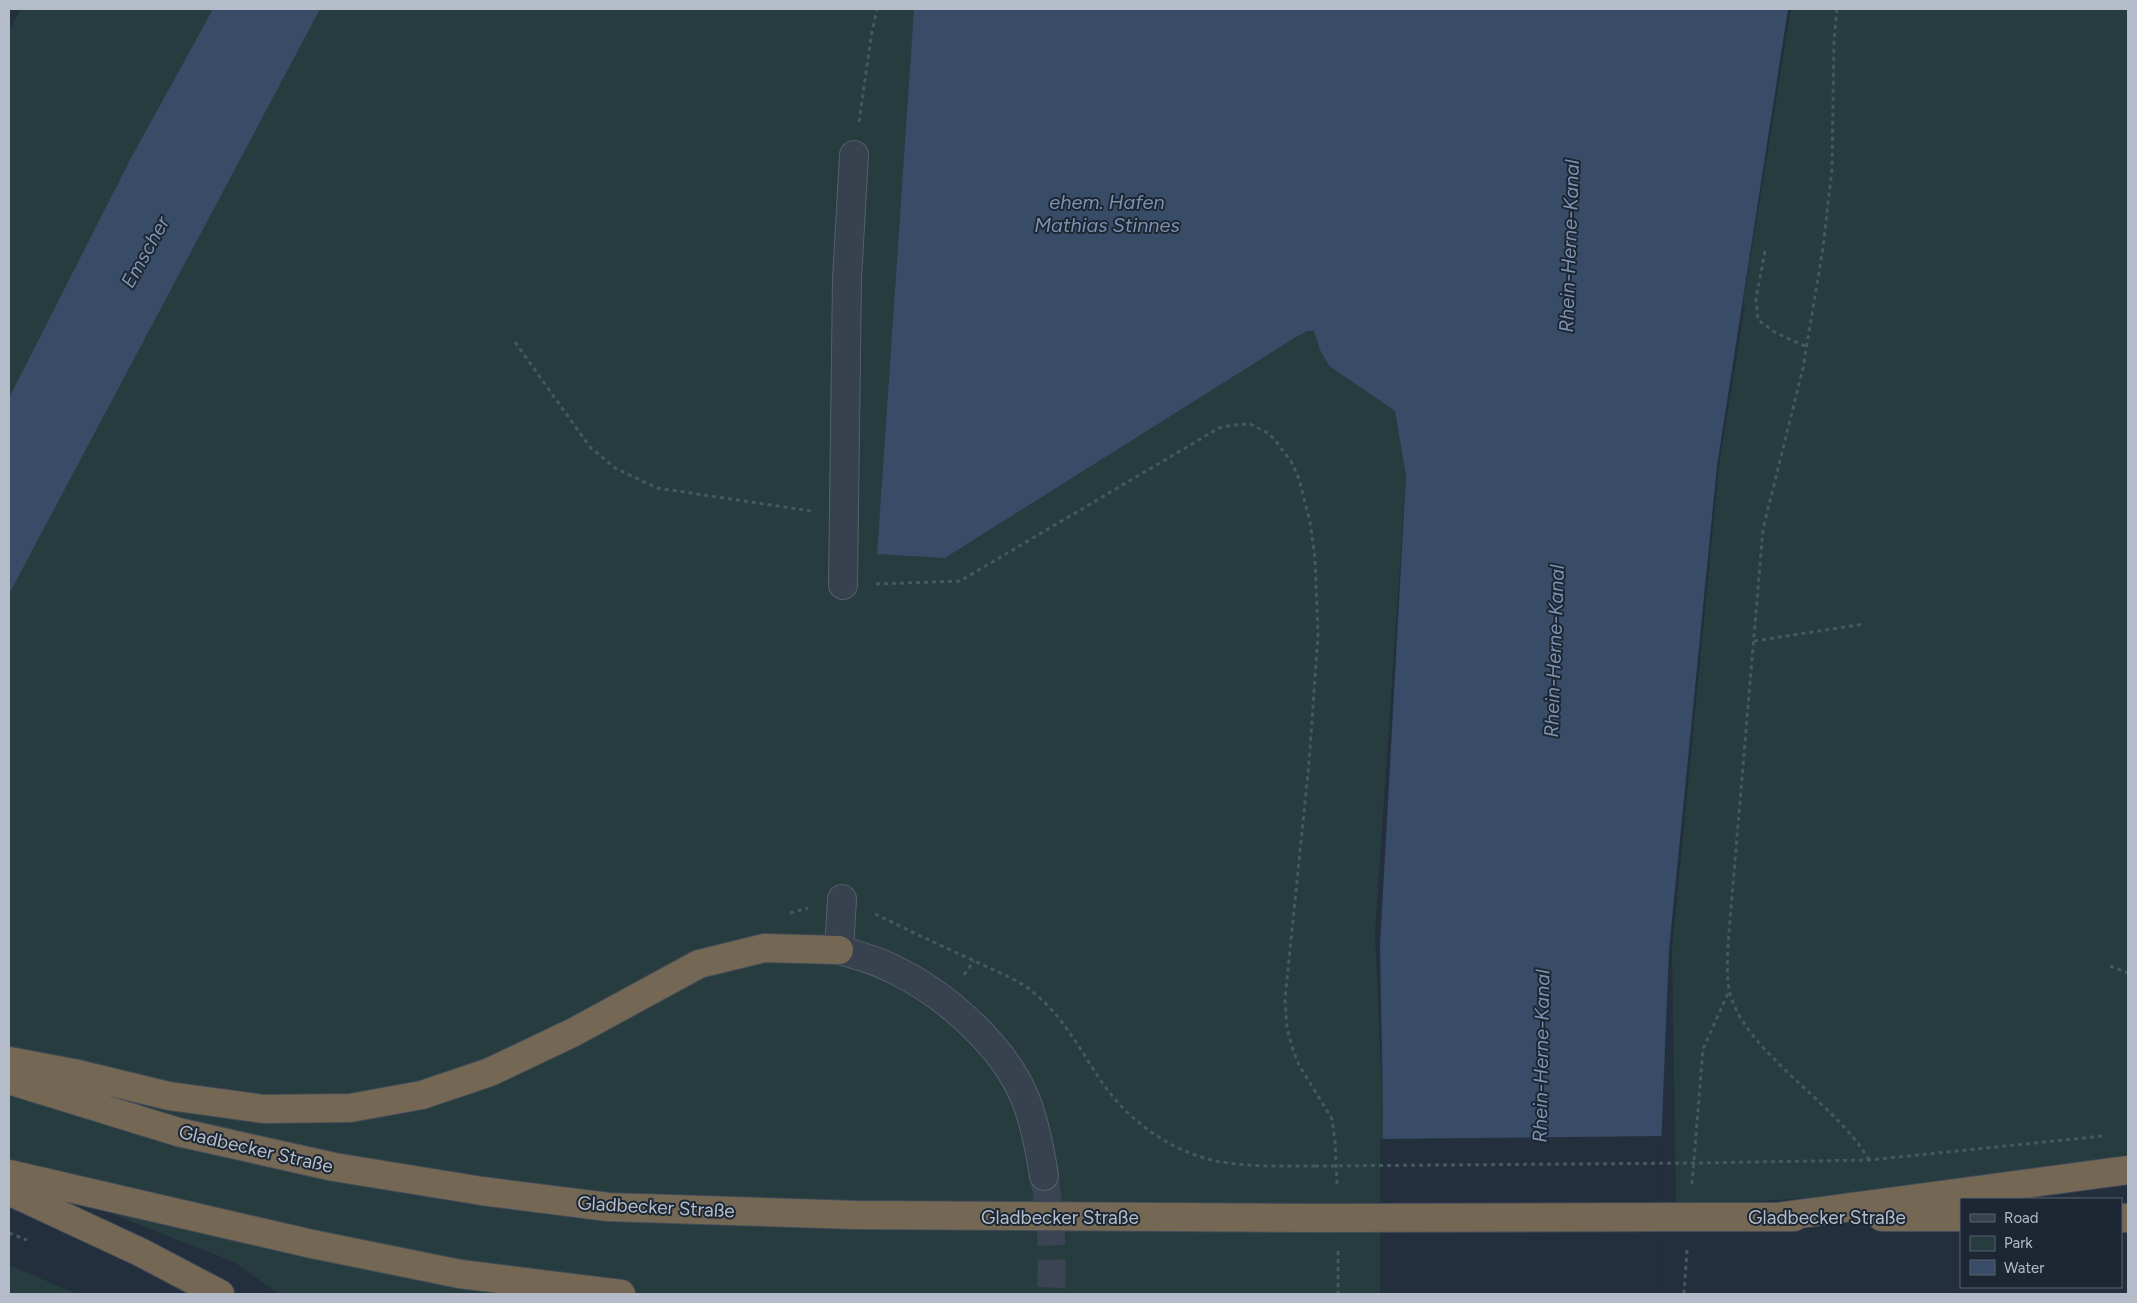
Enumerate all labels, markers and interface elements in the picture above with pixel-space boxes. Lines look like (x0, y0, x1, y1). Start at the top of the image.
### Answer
water label: Rhein-Herne-Kanal (1554, 159, 1584, 333)
water label: ehem. Hafen Mathias Stinnes (1034, 190, 1180, 237)
water label: Emscher (116, 211, 175, 292)
water label: Rhein-Herne-Kanal (1539, 564, 1569, 738)
water label: Rhein-Herne-Kanal (1527, 969, 1555, 1143)
street label: Gladbecker Straße (177, 1120, 335, 1178)
street label: Gladbecker Straße (577, 1191, 735, 1223)
legend (1960, 1198, 2122, 1288)
street label: Gladbecker Straße (981, 1206, 1139, 1229)
street label: Gladbecker Straße (1748, 1206, 1906, 1229)
text: Road (2004, 1209, 2039, 1227)
text: Park (2004, 1234, 2033, 1252)
text: Water (2004, 1259, 2044, 1277)

